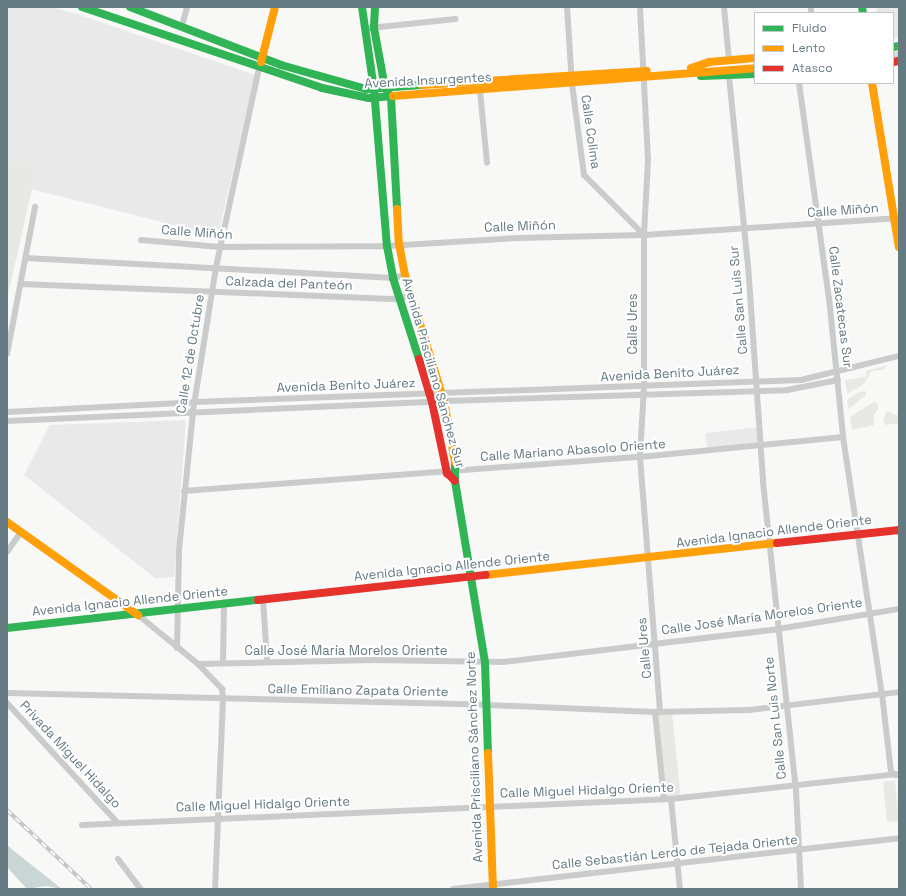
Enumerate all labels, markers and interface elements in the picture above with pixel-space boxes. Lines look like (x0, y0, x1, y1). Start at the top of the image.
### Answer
legend (754, 12, 894, 84)
text: Fluido (792, 20, 827, 36)
text: Lento (792, 40, 826, 56)
text: Atasco (792, 60, 833, 76)
street label: Avenida Insurgentes (364, 70, 492, 92)
street label: Calle Colima (577, 94, 603, 170)
street label: Calle Miñón (807, 201, 879, 221)
street label: Calle Miñón (484, 218, 556, 236)
street label: Calle Miñón (161, 223, 233, 243)
street label: Calle San Luis Sur (726, 245, 752, 355)
street label: Calle Zacatecas Sur (825, 245, 855, 369)
street label: Calzada del Panteón (225, 274, 353, 294)
street label: Avenida Prisciliano Sánchez Sur (398, 276, 468, 470)
street label: Calle 12 de Octubre (174, 293, 208, 415)
street label: Calle Ures (625, 293, 641, 355)
street label: Avenida Benito Juárez (600, 363, 740, 385)
street label: Avenida Benito Juárez (276, 376, 416, 396)
street label: Calle Mariano Abasolo Oriente (480, 437, 666, 465)
street label: Avenida Ignacio Allende Oriente (675, 512, 873, 552)
street label: Avenida Ignacio Allende Oriente (353, 549, 551, 585)
street label: Avenida Ignacio Allende Oriente (31, 584, 229, 620)
street label: Calle José María Morelos Oriente (660, 595, 864, 639)
street label: Calle Ures (635, 617, 655, 679)
street label: Calle José María Morelos Oriente (245, 643, 447, 659)
street label: Avenida Prisciliano Sánchez Norte (464, 651, 486, 863)
street label: Calle San Luis Norte (762, 656, 790, 780)
street label: Calle Emiliano Zapata Oriente (267, 682, 449, 700)
street label: Privada Miguel Hidalgo (16, 698, 124, 812)
street label: Calle Miguel Hidalgo Oriente (500, 780, 674, 802)
street label: Calle Miguel Hidalgo Oriente (176, 794, 350, 816)
street label: Calle Sebastián Lerdo de Tejada Oriente (551, 832, 799, 874)

